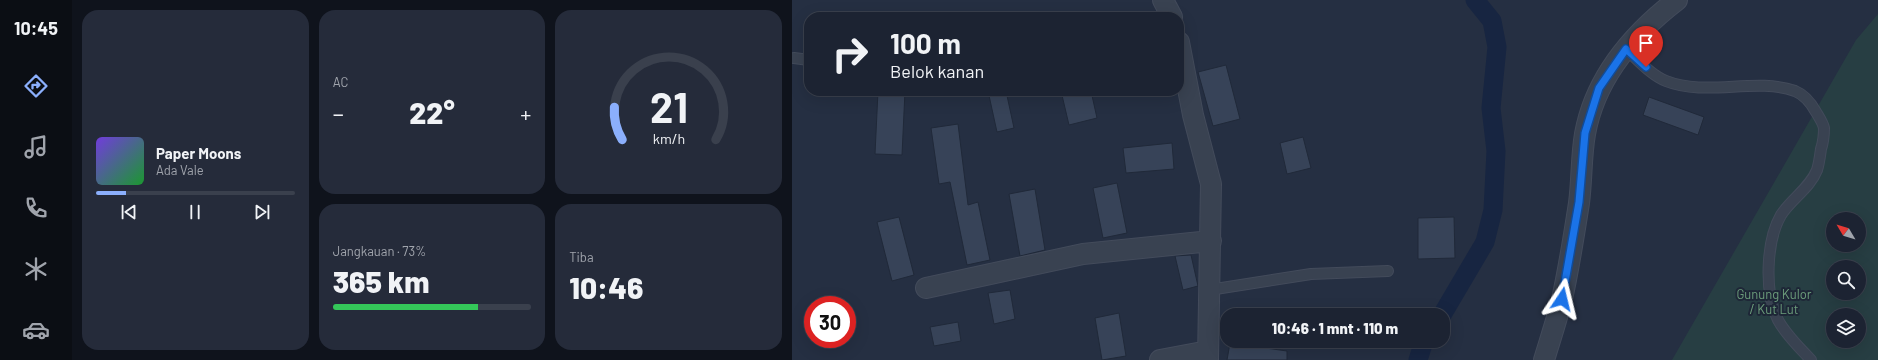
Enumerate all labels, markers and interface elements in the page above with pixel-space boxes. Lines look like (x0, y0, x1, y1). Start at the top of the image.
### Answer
text: 10:45 (14, 17, 58, 39)
text: 100 m (890, 26, 961, 60)
pin (1629, 26, 1663, 67)
icon: right (824, 28, 876, 80)
icon: arrive (1635, 32, 1657, 54)
text: Belok kanan (890, 60, 984, 82)
icon: directions (22, 72, 50, 100)
text: AC (333, 74, 348, 90)
text: 21 (650, 81, 688, 131)
text: 22° (409, 94, 455, 130)
text: − (333, 100, 344, 126)
text: + (520, 100, 531, 126)
text: km/h (652, 129, 685, 146)
icon: music (22, 133, 50, 161)
text: Paper Moons (156, 144, 241, 162)
text: Ada Vale (156, 162, 204, 178)
icon: phone (22, 194, 50, 222)
icon: previous (118, 201, 140, 223)
icon: pause (184, 201, 206, 223)
icon: next (251, 201, 273, 223)
north arrow (1826, 212, 1866, 252)
map controls (1826, 212, 1866, 348)
text: Jangkauan · 73% (333, 243, 426, 259)
text: Tiba (569, 249, 594, 265)
icon: climate (22, 255, 50, 283)
button: search (1826, 260, 1866, 300)
text: 365 km (333, 263, 429, 299)
text: 10:46 (569, 269, 643, 305)
position arrow (1541, 278, 1583, 320)
park label: Gunung Kulor / Kut Lut (1736, 286, 1812, 317)
speed limit sign: 30 (804, 296, 856, 348)
button: layers (1826, 308, 1866, 348)
icon: car (22, 316, 50, 344)
text: 10:46 · 1 mnt · 110 m (1272, 319, 1398, 337)

